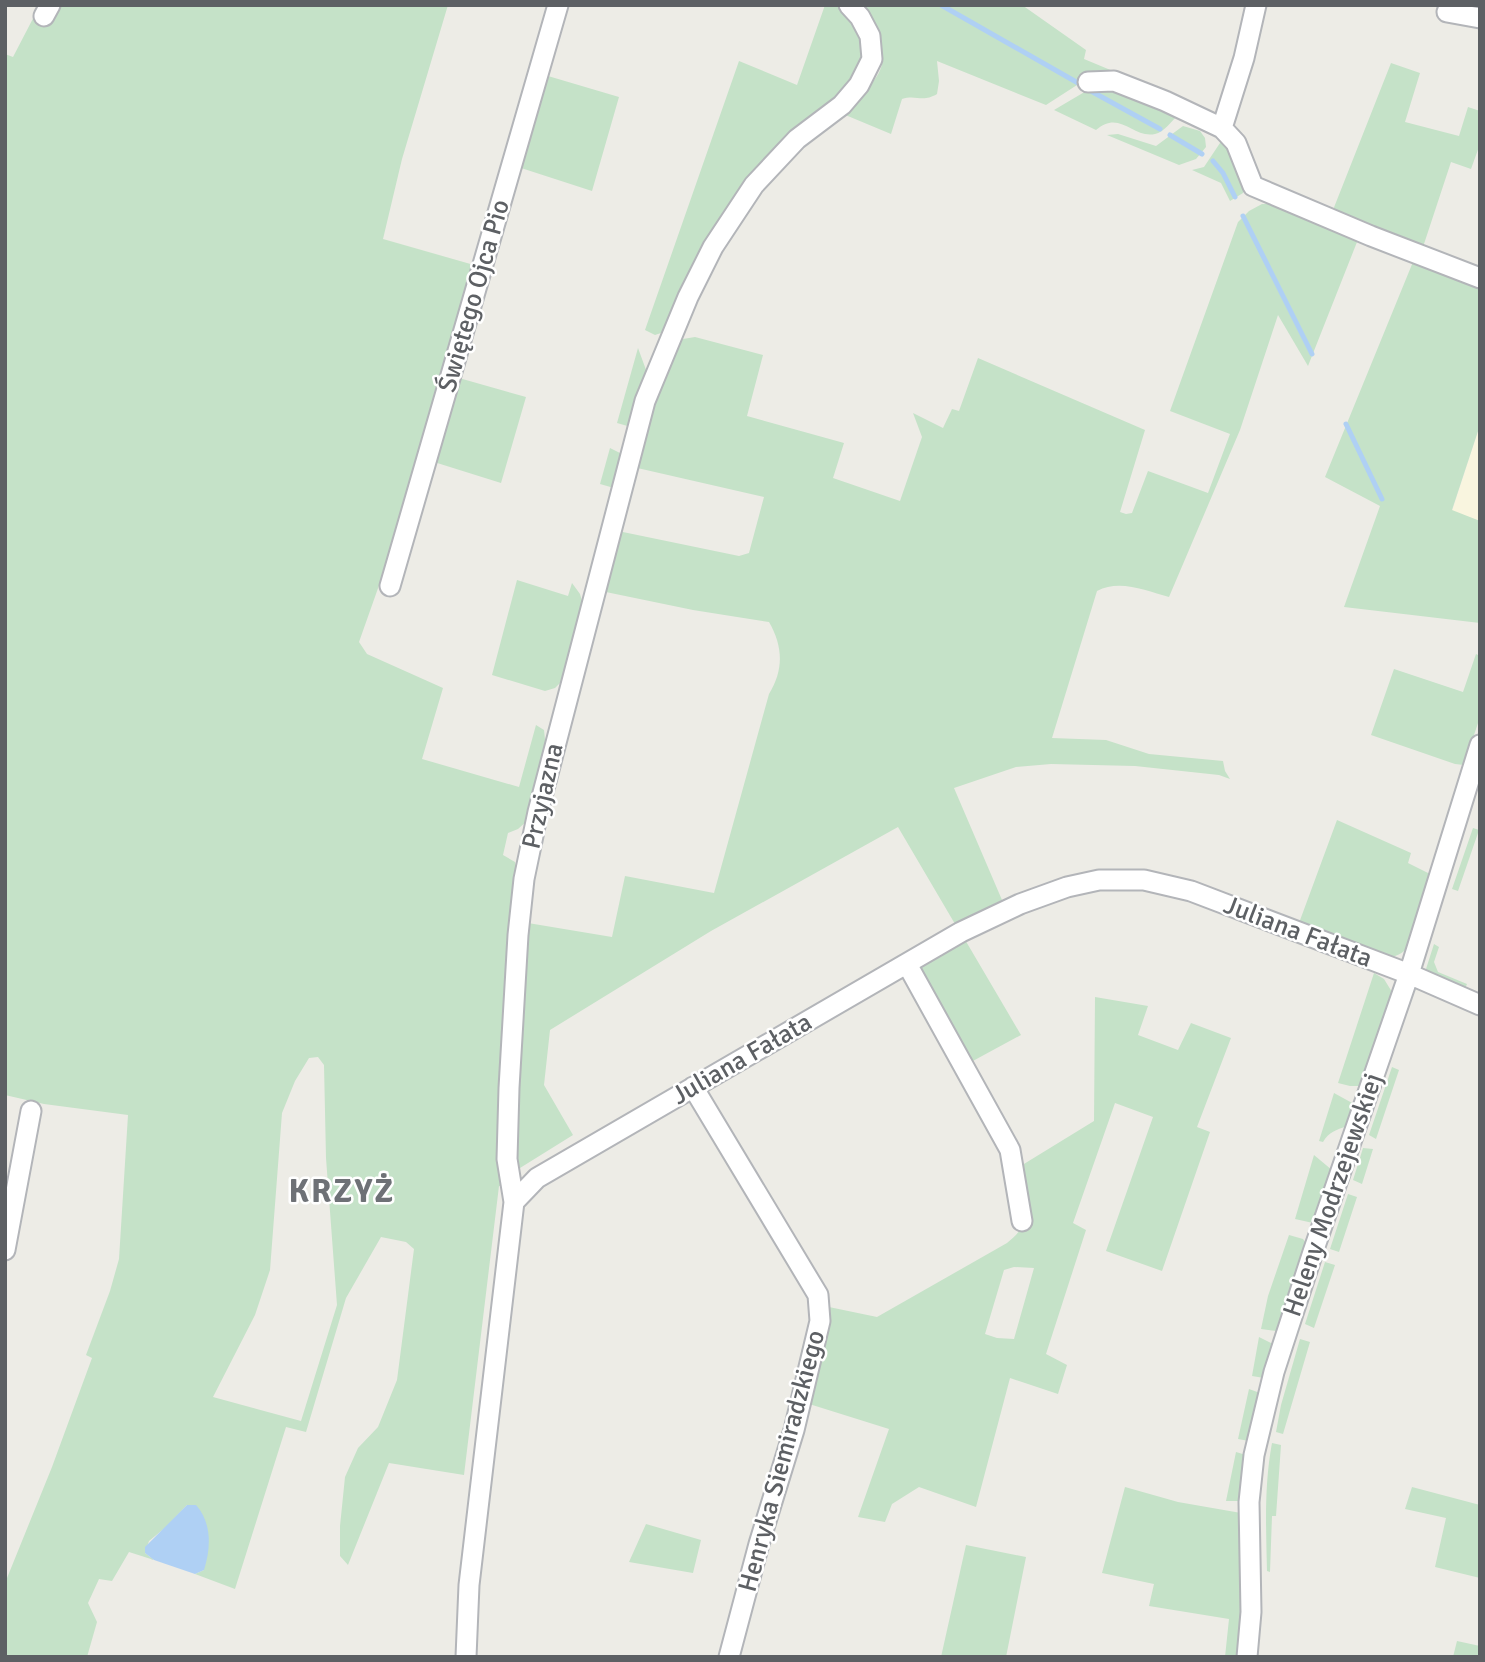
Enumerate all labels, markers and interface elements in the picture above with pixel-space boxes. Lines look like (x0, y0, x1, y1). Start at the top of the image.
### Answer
street label: Świętego Ojca Pio (431, 196, 517, 396)
street label: Przyjazna (515, 740, 571, 852)
street label: Juliana Fałata (1219, 889, 1377, 975)
street label: Juliana Fałata (666, 1006, 818, 1112)
street label: Heleny Modrzejewskiej (1276, 1069, 1390, 1321)
district label: KRZYŻ (289, 1171, 395, 1212)
street label: Henryka Siemiradzkiego (732, 1327, 832, 1595)

